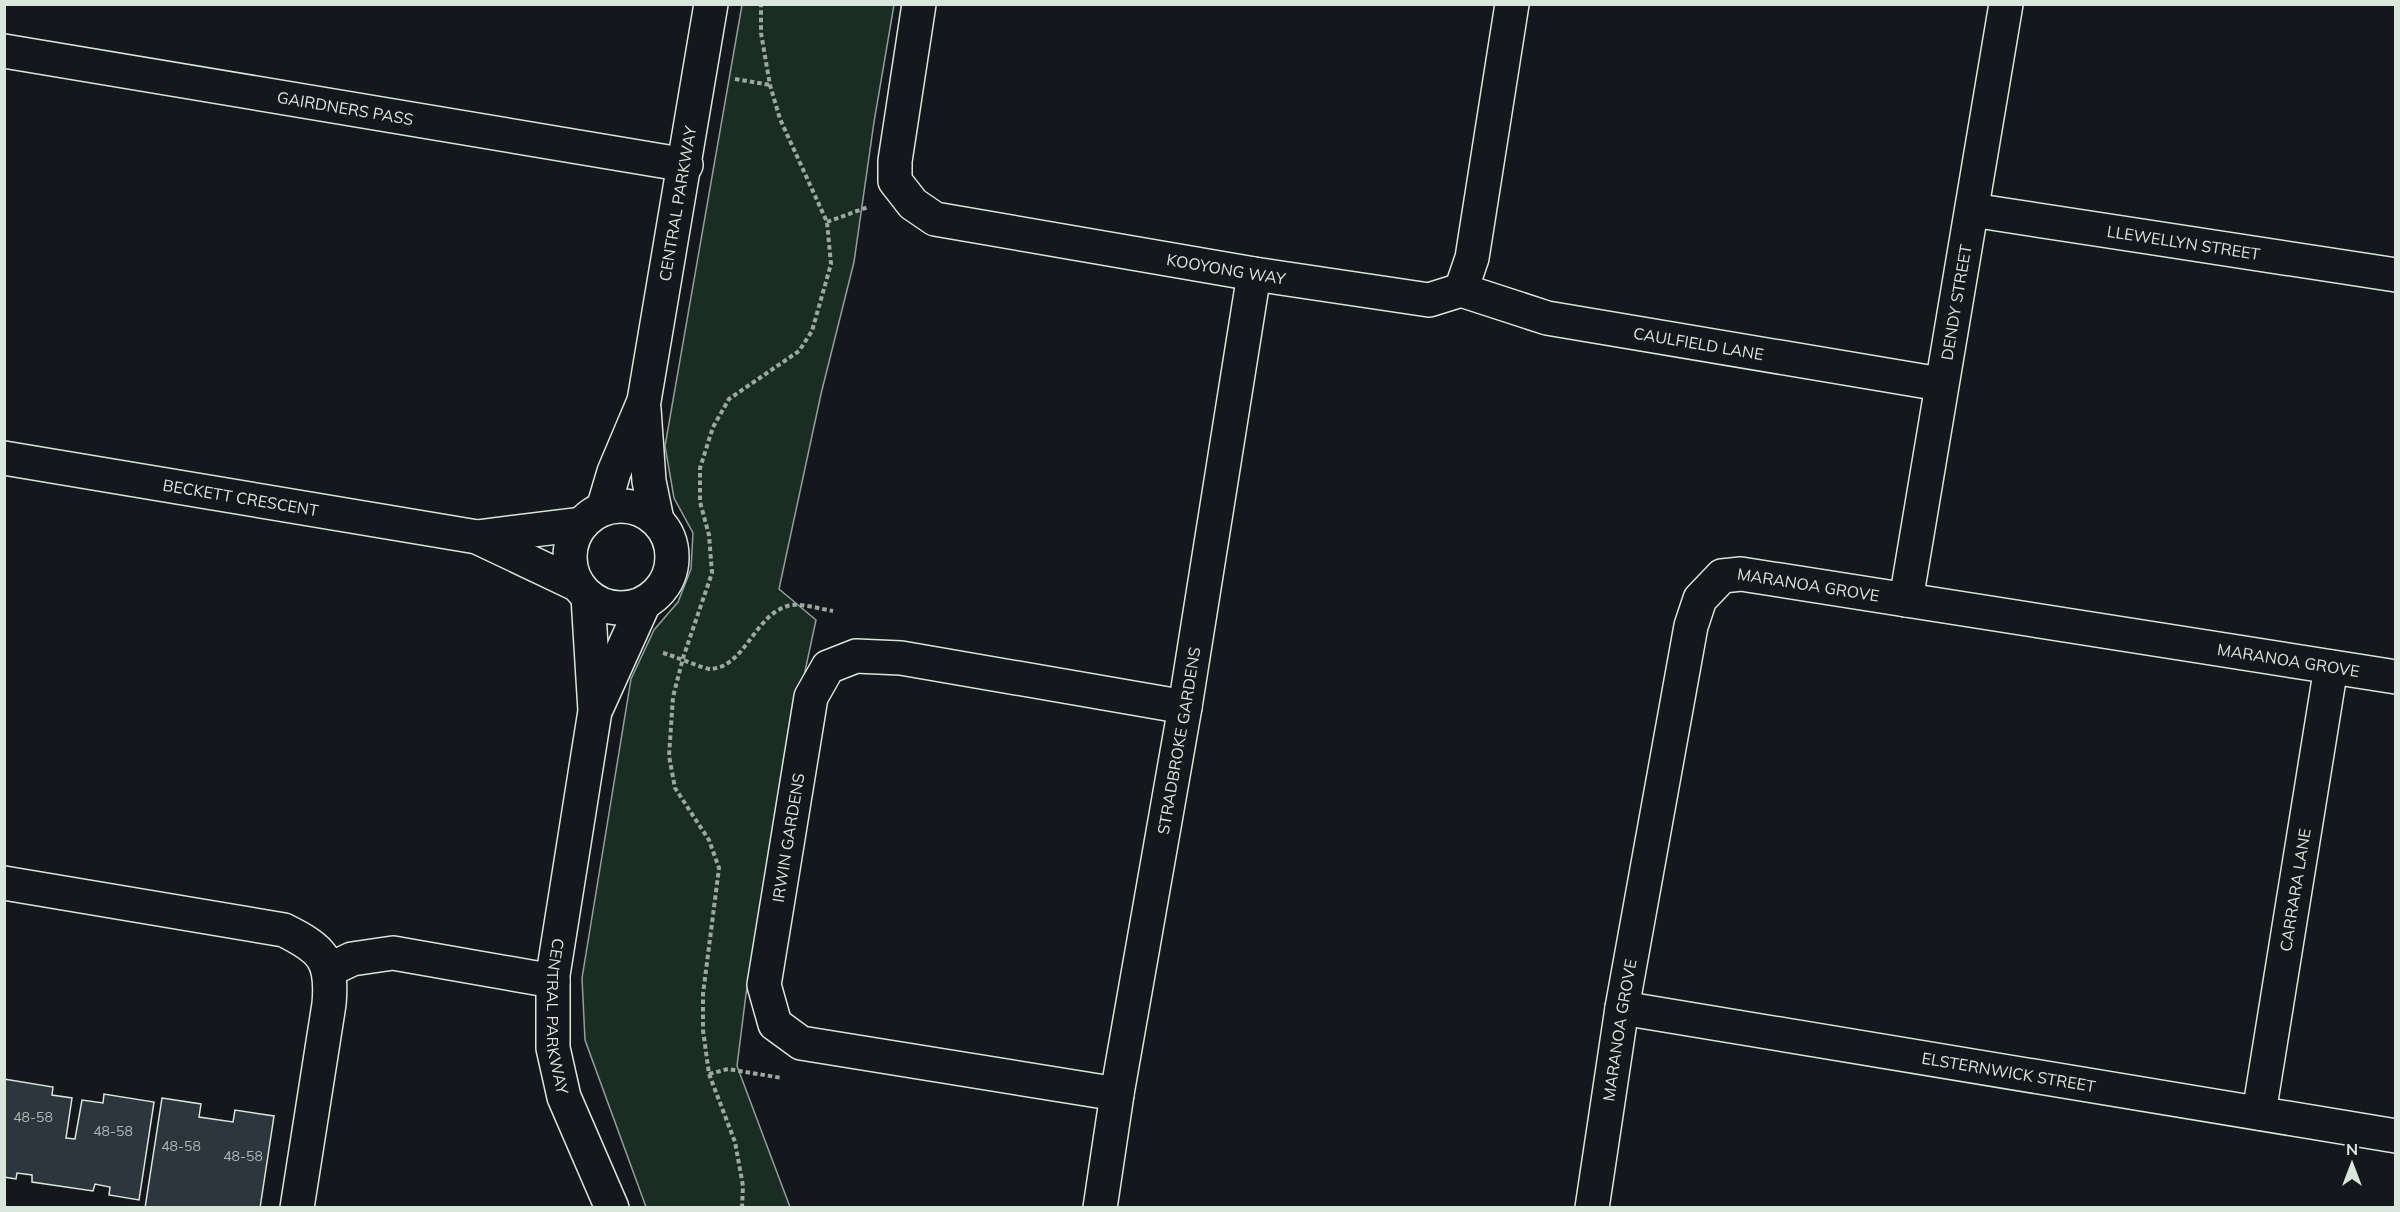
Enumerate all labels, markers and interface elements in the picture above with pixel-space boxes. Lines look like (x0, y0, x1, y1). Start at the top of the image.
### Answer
street label: GAIRDNERS PASS (275, 87, 415, 129)
street label: CENTRAL PARKWAY (654, 124, 700, 283)
street label: LLEWELLYN STREET (2106, 221, 2262, 264)
street label: DENDY STREET (1936, 242, 1976, 362)
street label: KOOYONG WAY (1165, 249, 1287, 289)
street label: CAULFIELD LANE (1632, 323, 1765, 364)
street label: BECKETT CRESCENT (161, 475, 320, 520)
street label: MARANOA GROVE (1736, 564, 1881, 606)
street label: MARANOA GROVE (2216, 639, 2361, 681)
street label: STRADBROKE GARDENS (1153, 645, 1204, 836)
street label: IRWIN GARDENS (768, 771, 808, 904)
street label: CARRARA LANE (2275, 827, 2315, 953)
street label: CENTRAL PARKWAY (543, 937, 573, 1096)
street label: MARANOA GROVE (1598, 957, 1641, 1102)
street label: ELSTERNWICK STREET (1920, 1048, 2097, 1096)
house number: 48-58 (13, 1108, 53, 1126)
house number: 48-58 (93, 1122, 133, 1140)
north arrow (2322, 1134, 2382, 1194)
house number: 48-58 (161, 1137, 201, 1155)
text: N (2346, 1139, 2358, 1159)
house number: 48-58 (223, 1147, 263, 1165)

